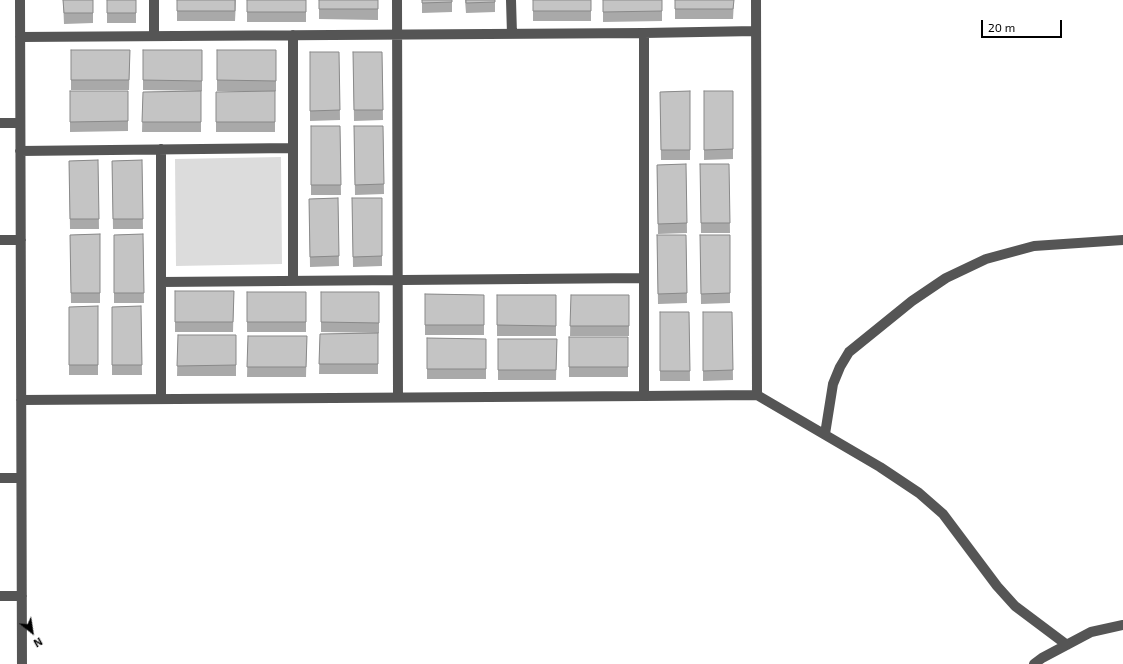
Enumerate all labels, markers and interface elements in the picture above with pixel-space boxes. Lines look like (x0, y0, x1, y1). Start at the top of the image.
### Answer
scale bar (983, 12, 1064, 38)
text: 20 m (988, 20, 1015, 34)
north arrow (12, 612, 52, 652)
text: N (32, 635, 45, 650)

